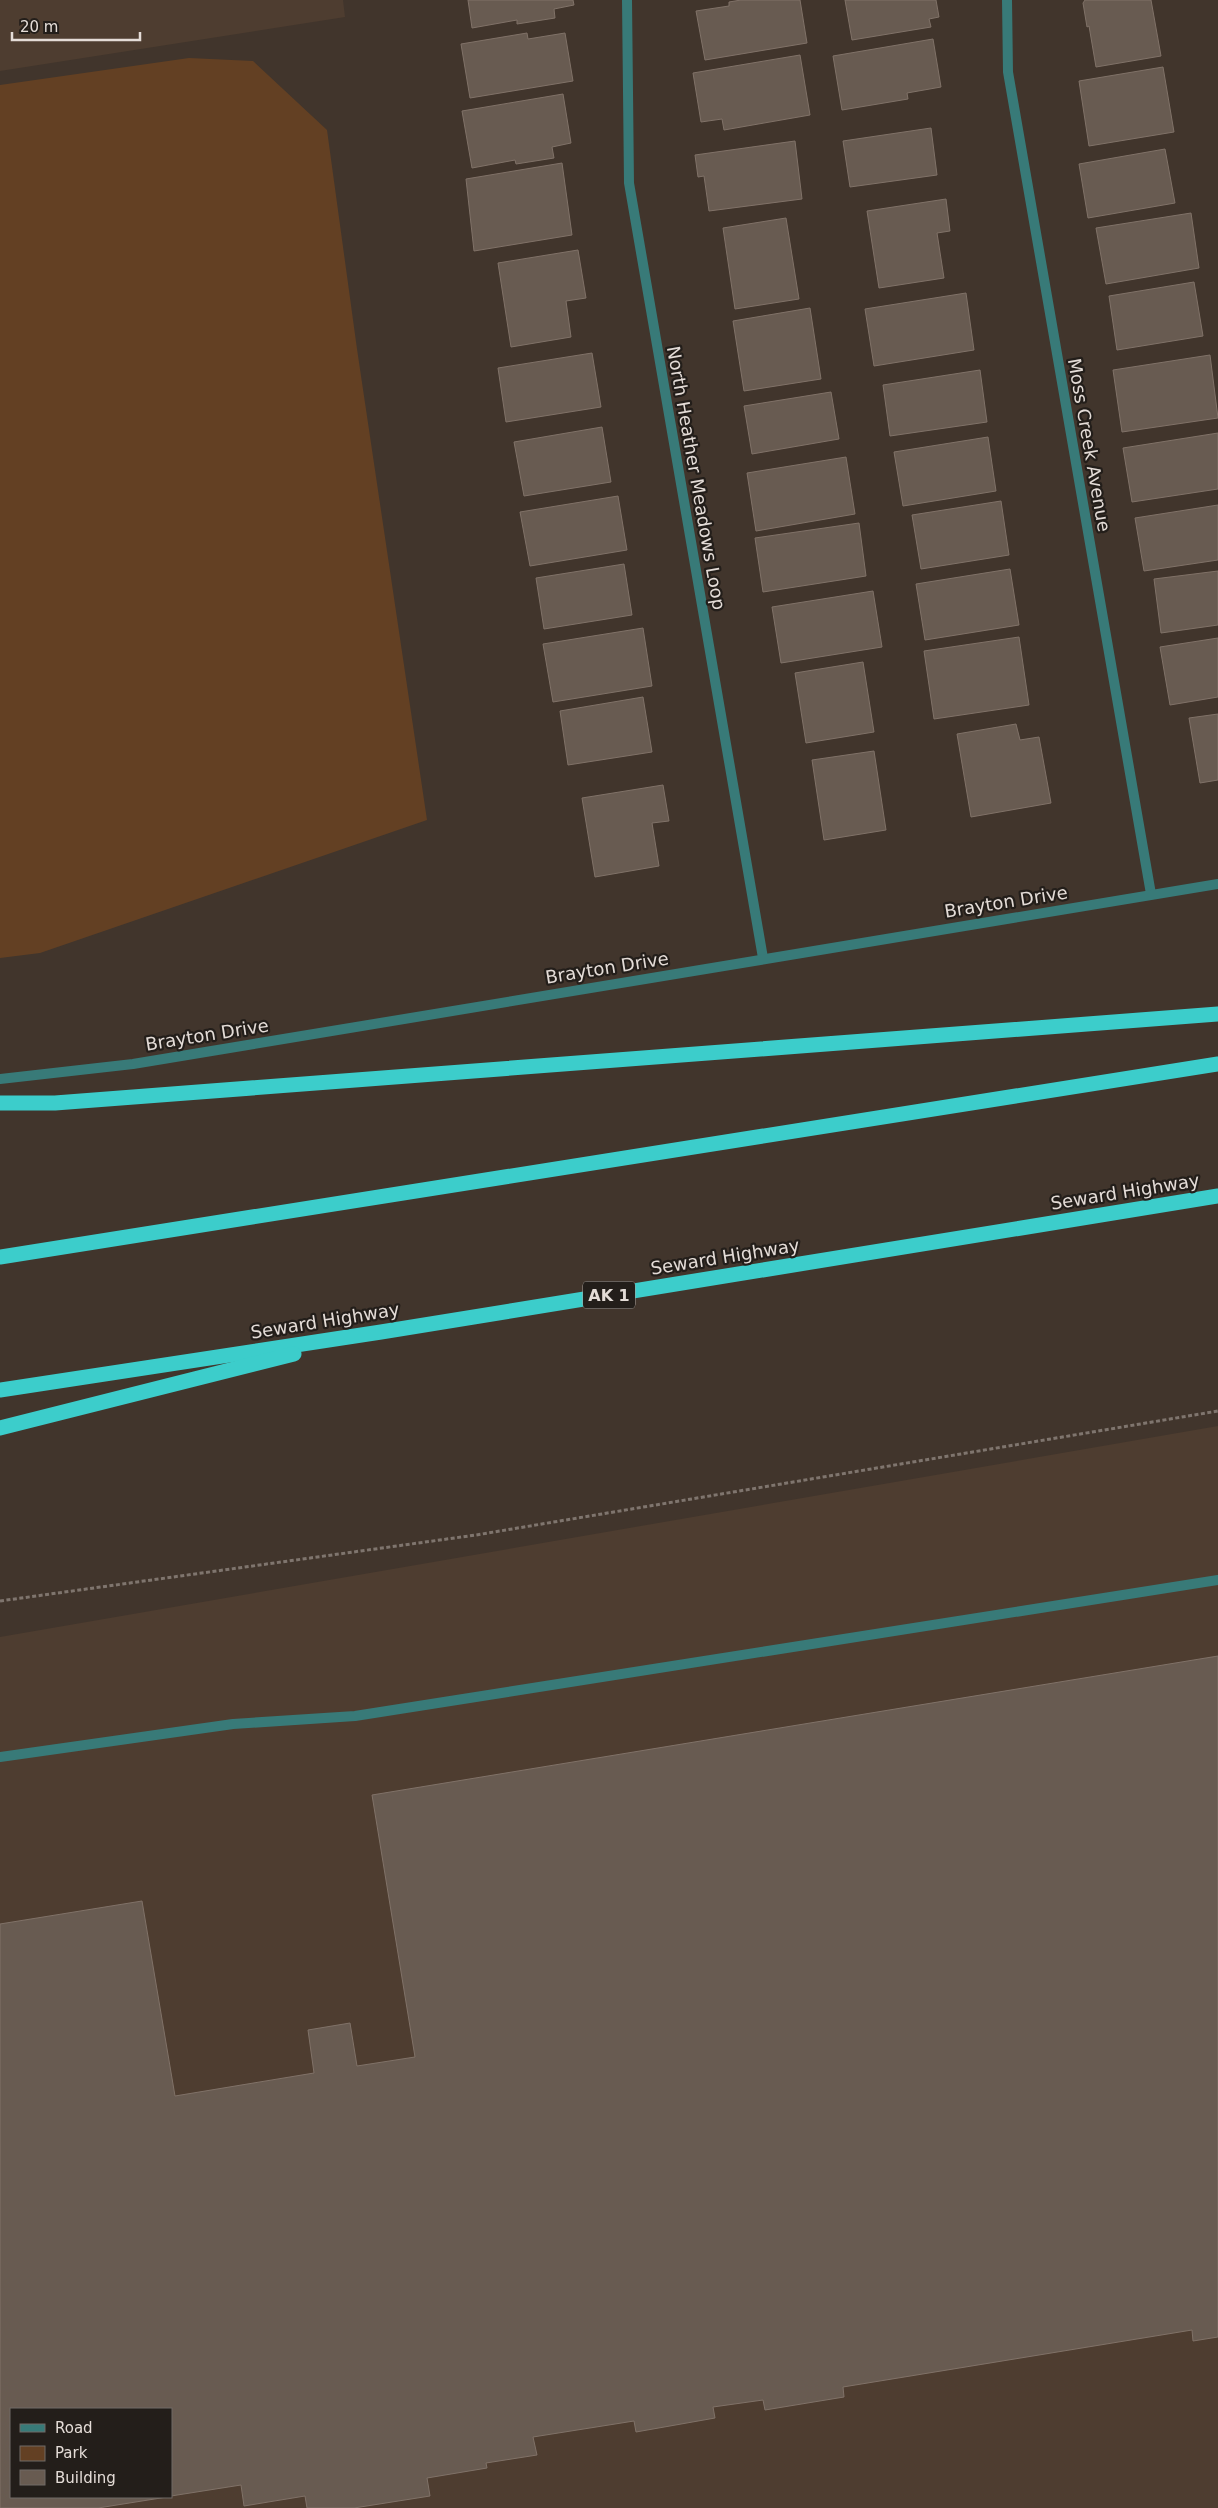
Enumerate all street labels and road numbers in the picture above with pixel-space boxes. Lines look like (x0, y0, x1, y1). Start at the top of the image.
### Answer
street label: North Heather Meadows Loop (663, 344, 730, 611)
street label: Moss Creek Avenue (1064, 357, 1115, 533)
street label: Brayton Drive (943, 881, 1069, 922)
street label: Brayton Drive (544, 947, 670, 988)
street label: Brayton Drive (144, 1014, 270, 1055)
street label: Seward Highway (1049, 1169, 1201, 1214)
street label: Seward Highway (649, 1234, 801, 1279)
road number: AK 1 (583, 1282, 635, 1308)
street label: Seward Highway (249, 1298, 401, 1343)

